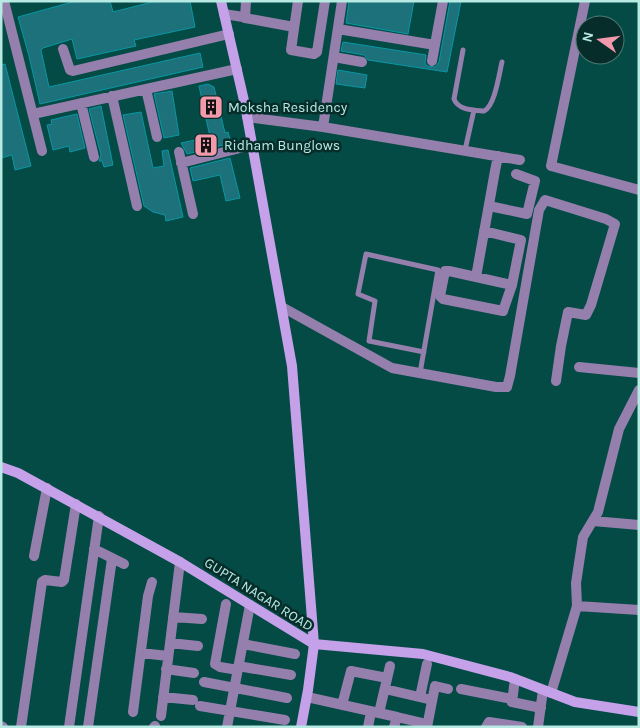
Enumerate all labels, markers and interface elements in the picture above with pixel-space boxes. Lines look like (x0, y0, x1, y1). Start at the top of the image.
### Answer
north arrow (575, 15, 625, 65)
text: N (578, 30, 597, 44)
building icon: Moksha Residency (198, 94, 224, 120)
place label: Moksha Residency (228, 99, 348, 116)
building icon: Ridham Bunglows (193, 132, 219, 158)
place label: Ridham Bunglows (224, 137, 340, 154)
street label: GUPTA NAGAR ROAD (201, 554, 316, 635)

